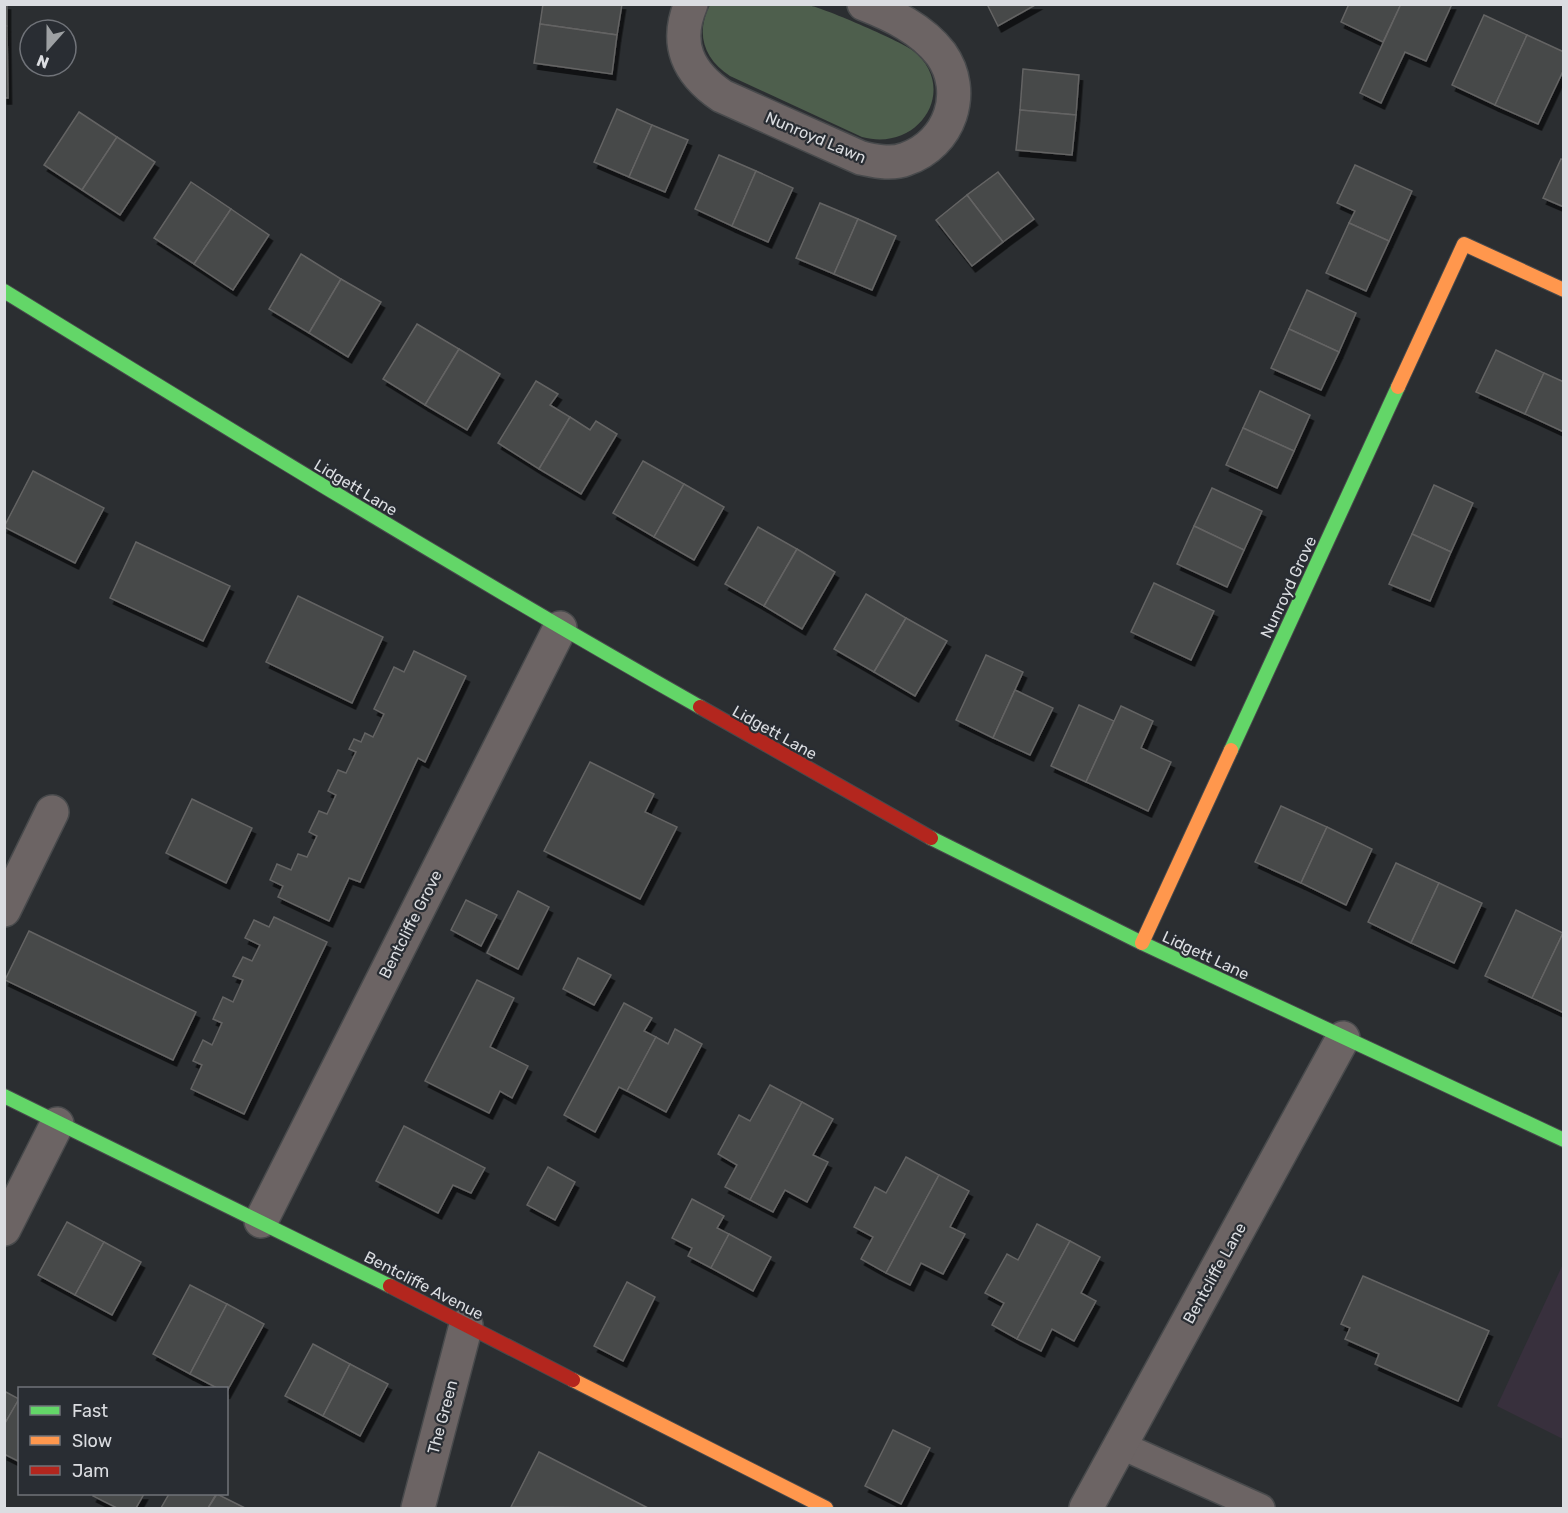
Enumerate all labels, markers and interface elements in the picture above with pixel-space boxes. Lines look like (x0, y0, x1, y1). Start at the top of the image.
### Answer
north arrow (18, 18, 78, 78)
text: N (34, 51, 52, 72)
street label: Nunroyd Lawn (763, 108, 869, 167)
street label: Lidgett Lane (311, 455, 401, 520)
street label: Nunroyd Grove (1257, 533, 1320, 641)
street label: Lidgett Lane (729, 701, 820, 763)
street label: Bentcliffe Grove (375, 867, 446, 982)
street label: Lidgett Lane (1159, 927, 1252, 984)
street label: Bentcliffe Lane (1179, 1219, 1250, 1327)
street label: Bentcliffe Avenue (361, 1247, 487, 1324)
street label: The Green (423, 1378, 461, 1456)
legend (18, 1387, 228, 1495)
text: Fast (72, 1400, 108, 1422)
text: Slow (72, 1430, 112, 1452)
text: Jam (72, 1460, 109, 1482)

